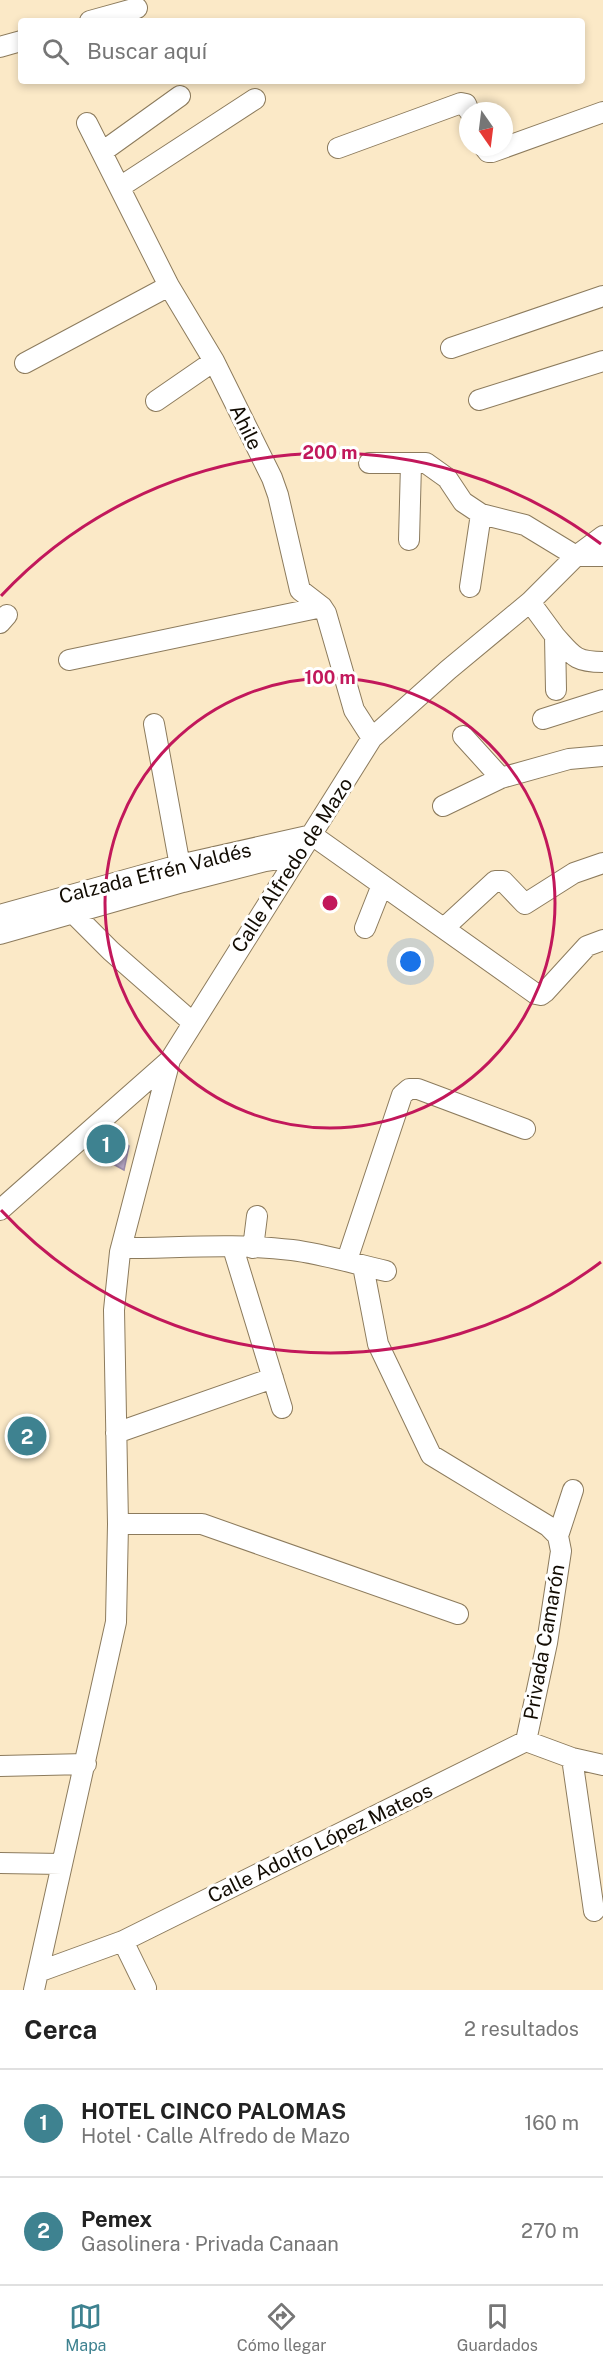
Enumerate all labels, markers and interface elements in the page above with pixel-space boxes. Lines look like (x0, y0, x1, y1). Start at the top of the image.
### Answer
search box (18, 18, 585, 84)
icon: search (39, 35, 72, 68)
text: Buscar aquí (87, 38, 207, 64)
north arrow (459, 102, 513, 156)
street label: Ahile (225, 400, 267, 454)
text: 200 m (303, 442, 357, 463)
text: 100 m (304, 667, 356, 688)
street label: Calle Alfredo de Mazo (226, 773, 358, 957)
street label: Calzada Efrén Valdés (56, 838, 254, 908)
centre of rings (320, 893, 340, 913)
your location (396, 947, 425, 976)
pin: 1 (86, 1122, 126, 1166)
pin: 2 (8, 1414, 46, 1458)
street label: Privada Camarón (518, 1562, 570, 1722)
street label: Calle Adolfo López Mateos (204, 1778, 436, 1908)
text: Cerca (24, 2014, 97, 2045)
text: 2 resultados (464, 2017, 579, 2041)
text: HOTEL CINCO PALOMAS (81, 2098, 346, 2124)
text: 1 (39, 2111, 48, 2135)
text: 160 m (524, 2111, 579, 2135)
text: Hotel · Calle Alfredo de Mazo (81, 2124, 350, 2148)
text: Pemex (81, 2206, 152, 2232)
text: 2 (37, 2219, 50, 2243)
text: 270 m (521, 2219, 579, 2243)
text: Gasolinera · Privada Canaan (81, 2232, 339, 2256)
tab: Mapa (65, 2300, 106, 2355)
tab: Cómo llegar (237, 2300, 326, 2355)
tab: Guardados (457, 2300, 538, 2355)

